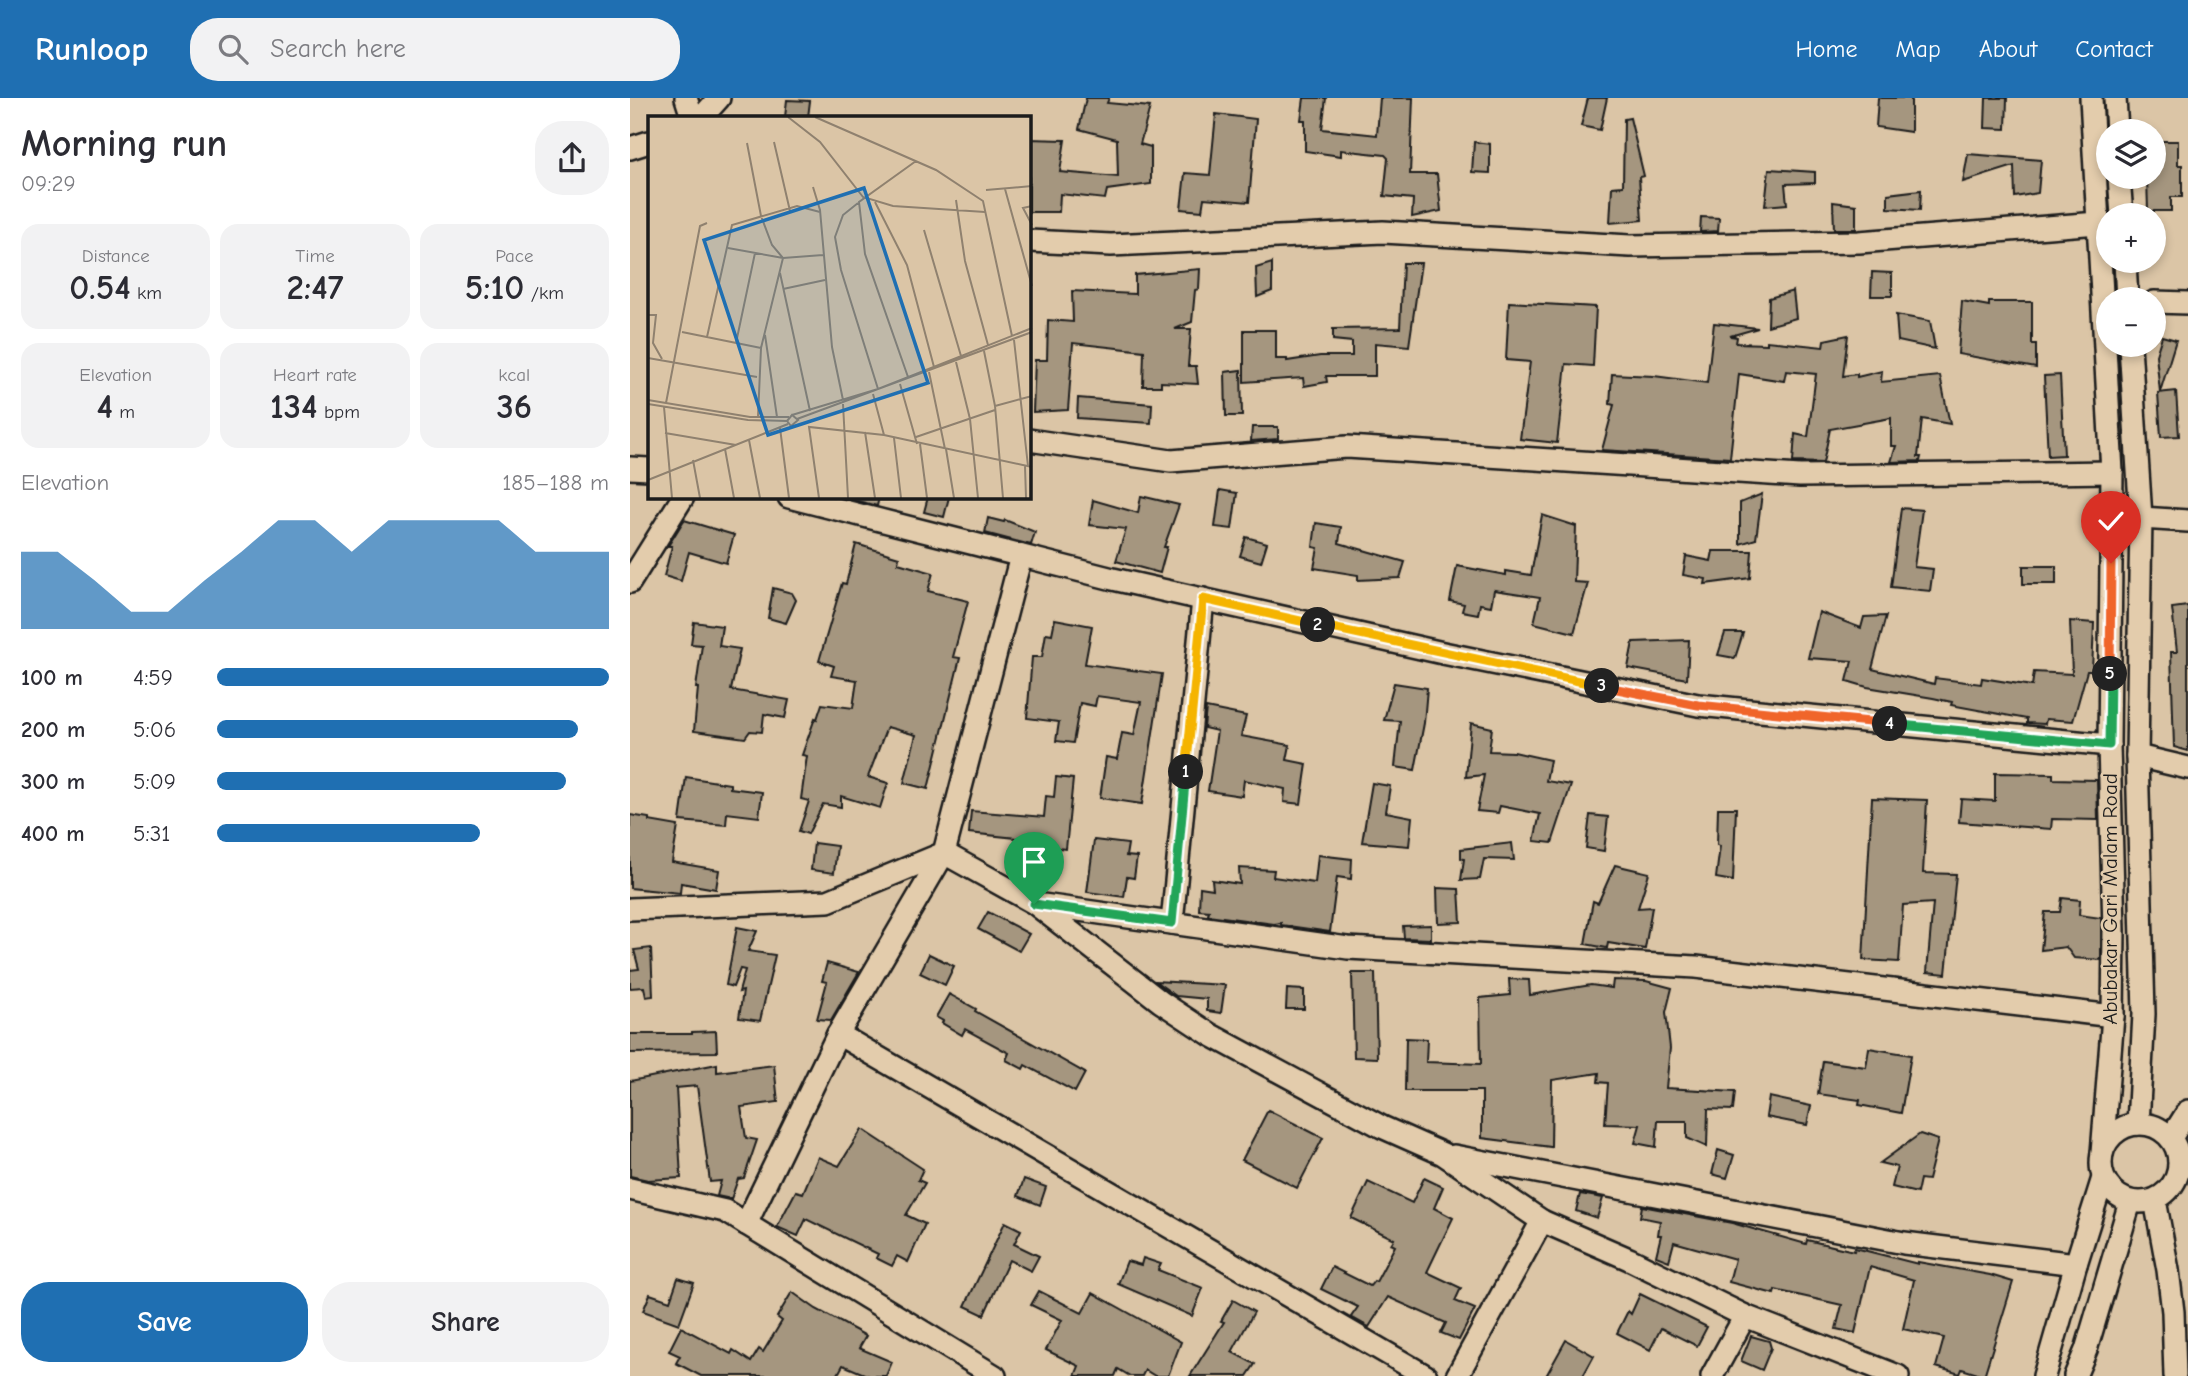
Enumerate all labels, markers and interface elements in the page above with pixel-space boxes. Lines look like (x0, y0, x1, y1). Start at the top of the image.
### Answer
search box (190, 18, 680, 81)
text: Runloop (35, 30, 148, 68)
icon: search (214, 30, 252, 68)
text: Search here (270, 34, 406, 64)
text: Home (1796, 35, 1857, 63)
text: Map (1895, 35, 1941, 63)
text: About (1979, 35, 2037, 63)
text: Contact (2075, 35, 2153, 63)
inset map (648, 116, 1031, 499)
map controls (2096, 119, 2166, 357)
button: layers (2096, 119, 2166, 189)
button: share (535, 121, 609, 195)
text: Morning run (21, 122, 227, 166)
text: 09:29 (21, 170, 76, 197)
button: + (2096, 203, 2166, 273)
text: Distance (82, 245, 150, 267)
text: Time (295, 245, 335, 267)
text: Pace (495, 245, 533, 267)
text: 0.54 (69, 267, 131, 308)
text: 2:47 (287, 267, 343, 308)
text: 5:10 (465, 267, 524, 308)
text: km (131, 282, 162, 304)
text: /km (524, 282, 564, 304)
button: − (2096, 287, 2166, 357)
text: Elevation (79, 364, 152, 386)
text: Heart rate (273, 364, 357, 386)
text: kcal (498, 364, 530, 386)
text: 4 (96, 386, 113, 427)
text: 134 (270, 386, 318, 427)
text: 36 (497, 386, 532, 427)
text: m (113, 401, 135, 423)
text: bpm (318, 401, 360, 423)
text: Elevation (21, 469, 109, 496)
text: 185–188 m (502, 469, 609, 496)
pin (2081, 491, 2141, 563)
icon: check (2092, 502, 2130, 540)
pin: 2 (1300, 608, 1336, 642)
text: 2 (1313, 613, 1322, 635)
pin: 5 (2092, 656, 2128, 692)
text: 5 (2104, 662, 2115, 684)
text: 100 m (21, 664, 83, 691)
text: 4:59 (133, 664, 173, 691)
pin: 3 (1584, 668, 1620, 704)
text: 3 (1597, 674, 1606, 696)
pin: 4 (1872, 706, 1908, 742)
text: 4 (1885, 712, 1894, 734)
text: 200 m (21, 716, 85, 743)
text: 5:06 (133, 716, 176, 743)
pin: 1 (1168, 754, 1204, 790)
text: 1 (1182, 760, 1189, 782)
text: 300 m (21, 768, 85, 795)
text: 5:09 (133, 768, 176, 795)
street label: Abubakar Gari Malam Road (2098, 773, 2122, 1025)
text: 400 m (21, 820, 85, 847)
text: 5:31 (133, 820, 170, 847)
pin (1004, 832, 1064, 904)
icon: arrive (1015, 843, 1053, 881)
button: Save (21, 1282, 308, 1362)
button: Share (322, 1282, 609, 1362)

